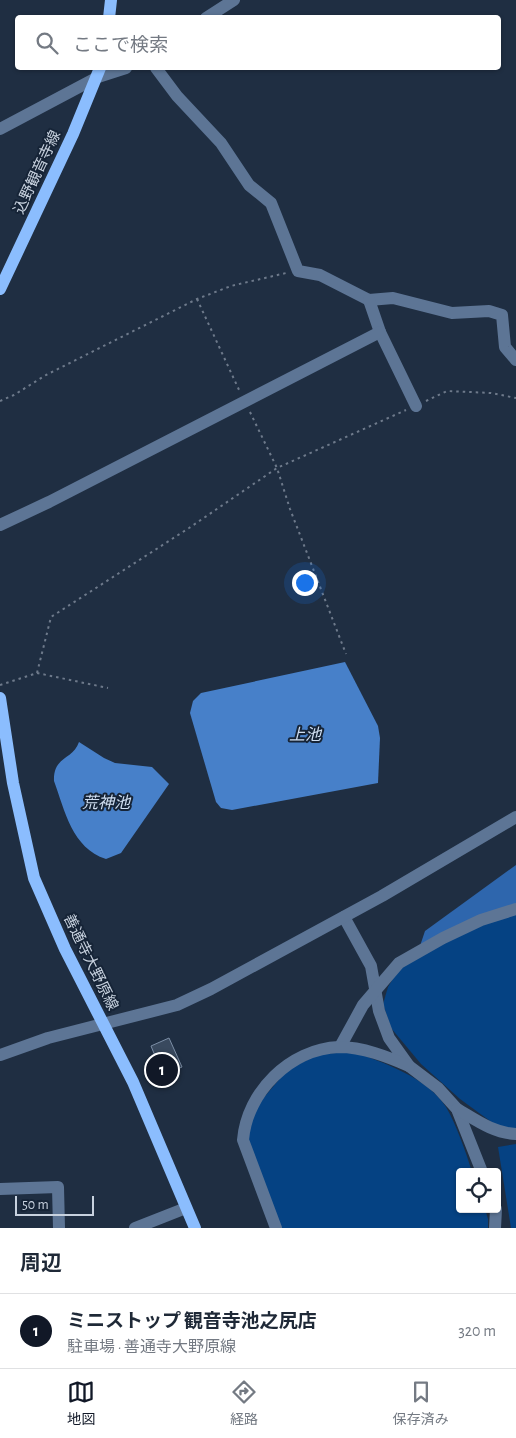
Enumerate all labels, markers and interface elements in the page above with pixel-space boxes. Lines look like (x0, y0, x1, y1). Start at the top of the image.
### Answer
search box (15, 15, 501, 70)
icon: search (33, 29, 61, 57)
text: ここで検索 (73, 36, 168, 55)
street label: 込野観音寺線 (11, 128, 63, 216)
your location (292, 570, 318, 596)
water label: 上池 (289, 726, 323, 743)
water label: 荒神池 (82, 794, 132, 811)
street label: 善通寺大野原線 (61, 911, 121, 1013)
pin: 1 (146, 1051, 178, 1089)
map controls (456, 1168, 501, 1213)
button: locate (456, 1168, 501, 1213)
scale bar (15, 1193, 94, 1216)
text: 50 m (22, 1198, 49, 1212)
text: 周辺 (20, 1253, 62, 1274)
text: ミニストップ 観音寺池之尻店 (67, 1312, 317, 1331)
text: 1 (33, 1323, 39, 1339)
text: 320 m (458, 1323, 496, 1339)
text: 駐車場 · 善通寺大野原線 (67, 1339, 236, 1355)
tab: 地図 (67, 1378, 95, 1429)
tab: 経路 (230, 1378, 258, 1429)
tab: 保存済み (393, 1378, 449, 1429)

